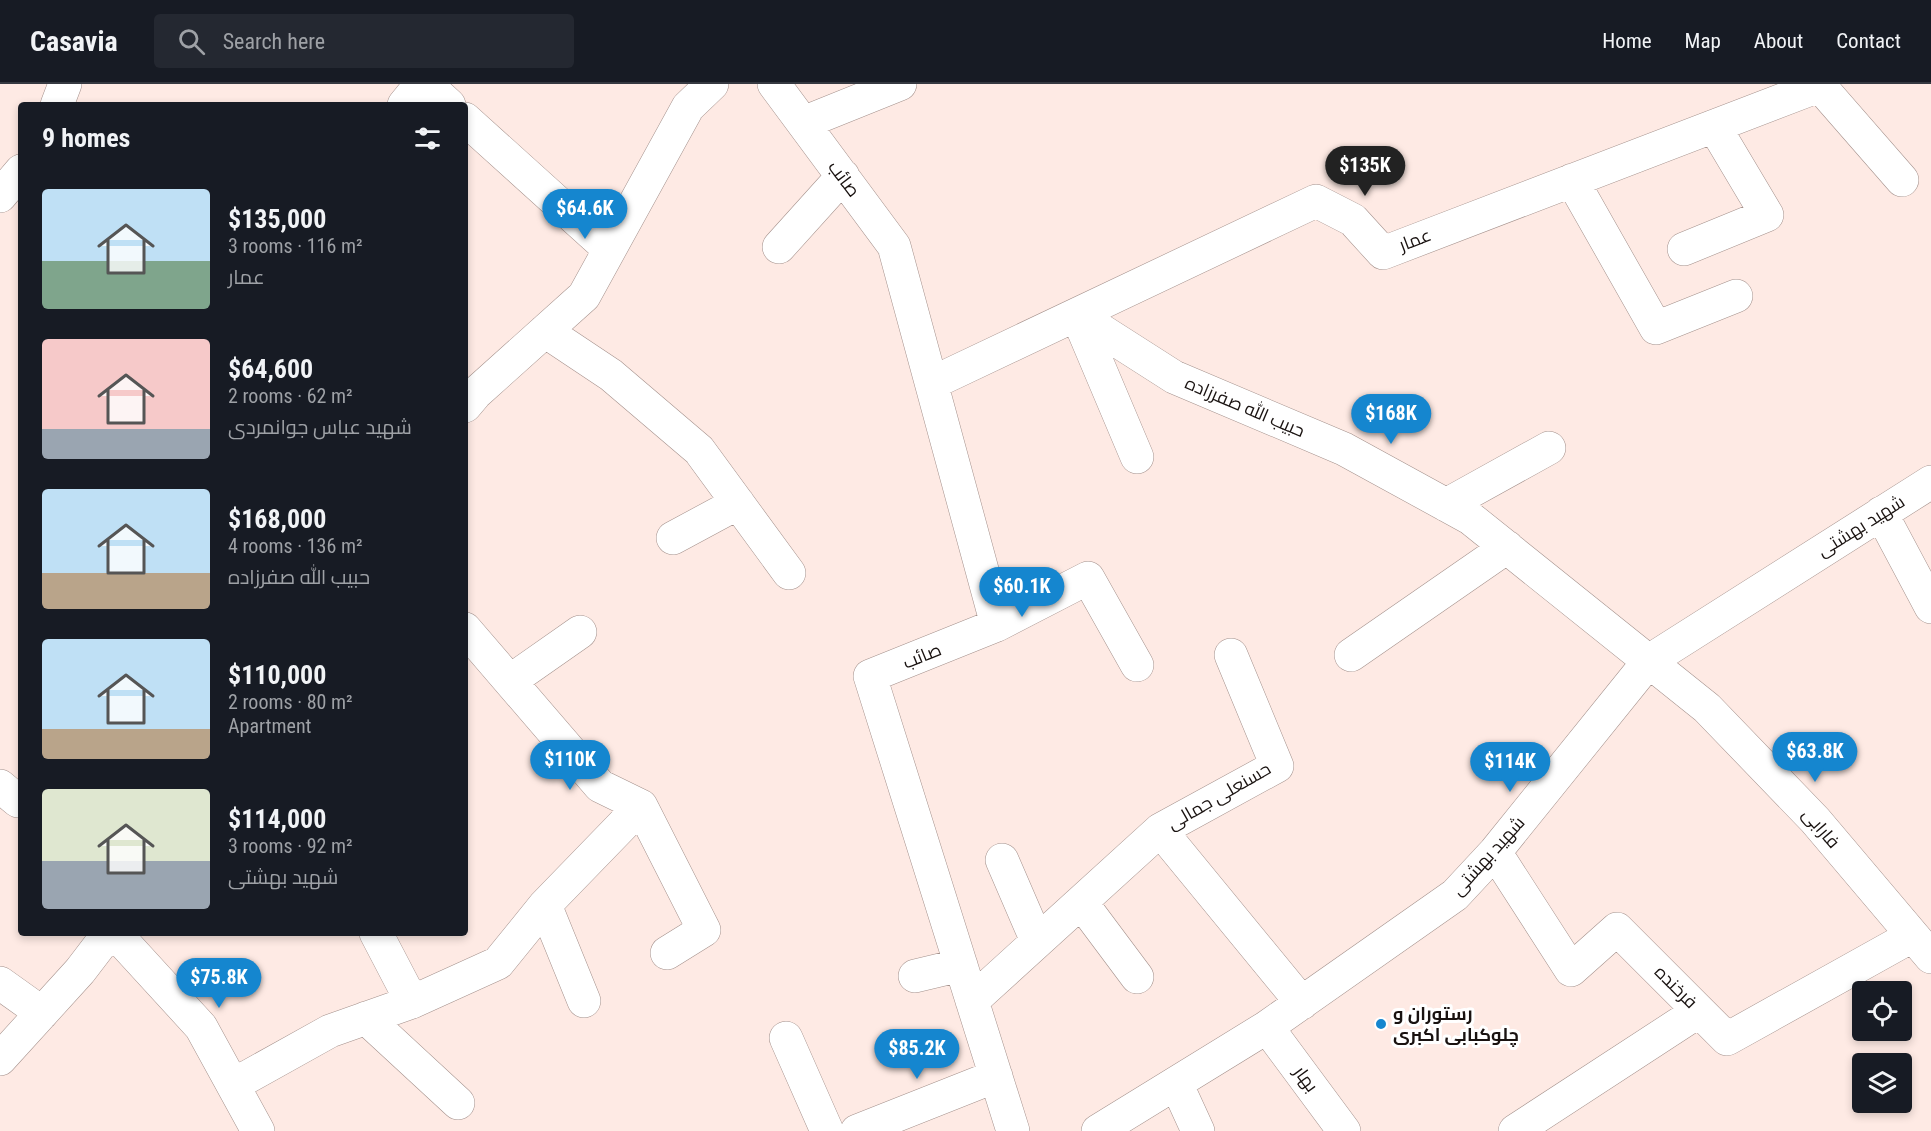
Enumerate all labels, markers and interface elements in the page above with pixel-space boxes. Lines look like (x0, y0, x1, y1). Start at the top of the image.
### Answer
search box (154, 14, 574, 68)
text: Casavia (30, 25, 118, 58)
icon: search (175, 25, 208, 58)
text: Search here (223, 29, 325, 54)
text: Home (1602, 29, 1652, 53)
text: Map (1685, 29, 1721, 53)
text: About (1754, 29, 1803, 53)
text: Contact (1836, 29, 1901, 53)
icon: filters (411, 122, 444, 155)
text: 9 homes (42, 123, 130, 153)
pin: $135K (1323, 146, 1407, 197)
text: $135K (1339, 153, 1391, 177)
street label: صائب (824, 157, 865, 201)
pin: $64.6K (536, 189, 634, 240)
text: $64.6K (556, 196, 614, 220)
text: $135,000 (228, 204, 326, 234)
icon: home (90, 213, 162, 285)
street label: عمار (1395, 224, 1434, 257)
text: 3 rooms · 116 m² (228, 234, 363, 258)
text: عمار (228, 265, 265, 289)
text: $64,600 (228, 354, 313, 384)
icon: home (90, 363, 162, 435)
street label: حبیب الله صفرزاده (1182, 371, 1309, 442)
text: 2 rooms · 62 m² (228, 384, 353, 408)
pin: $168K (1349, 394, 1433, 445)
text: $168K (1365, 401, 1417, 425)
text: شهید عباس جوانمردی (228, 415, 412, 439)
street label: شهید بهشتی (1813, 490, 1909, 562)
text: $168,000 (228, 504, 326, 534)
icon: home (90, 513, 162, 585)
text: 4 rooms · 136 m² (228, 534, 363, 558)
text: حبیب الله صفرزاده (228, 565, 370, 589)
pin: $60.1K (973, 567, 1071, 618)
text: $60.1K (993, 574, 1051, 598)
street label: صائب (900, 638, 944, 673)
text: $110,000 (228, 660, 326, 690)
icon: home (90, 663, 162, 735)
text: 2 rooms · 80 m² (228, 690, 353, 714)
text: Apartment (228, 714, 312, 738)
pin: $63.8K (1766, 732, 1864, 783)
text: $63.8K (1786, 739, 1844, 763)
pin: $110K (528, 740, 612, 791)
pin: $114K (1468, 742, 1552, 793)
text: $110K (544, 747, 596, 771)
text: $114K (1484, 749, 1536, 773)
street label: حسنعلی جمالی (1163, 757, 1275, 835)
street label: فارابی (1797, 803, 1845, 853)
text: $114,000 (228, 804, 326, 834)
street label: شهید بهشتی (1447, 812, 1529, 900)
icon: home (90, 813, 162, 885)
text: 3 rooms · 92 m² (228, 834, 353, 858)
text: شهید بهشتی (228, 865, 338, 889)
pin: $75.8K (170, 958, 268, 1009)
street label: فرخنده (1650, 961, 1702, 1013)
text: $75.8K (190, 965, 248, 989)
map controls (1852, 981, 1912, 1113)
button: locate (1852, 981, 1912, 1041)
place label: رستوران و چلوکبابی اکبری (1393, 1003, 1519, 1047)
marker: رستوران و چلوکبابی اکبری (1374, 1017, 1388, 1031)
pin: $85.2K (868, 1029, 966, 1080)
text: $85.2K (888, 1036, 946, 1060)
button: layers (1852, 1053, 1912, 1113)
street label: بهار (1289, 1061, 1323, 1096)

